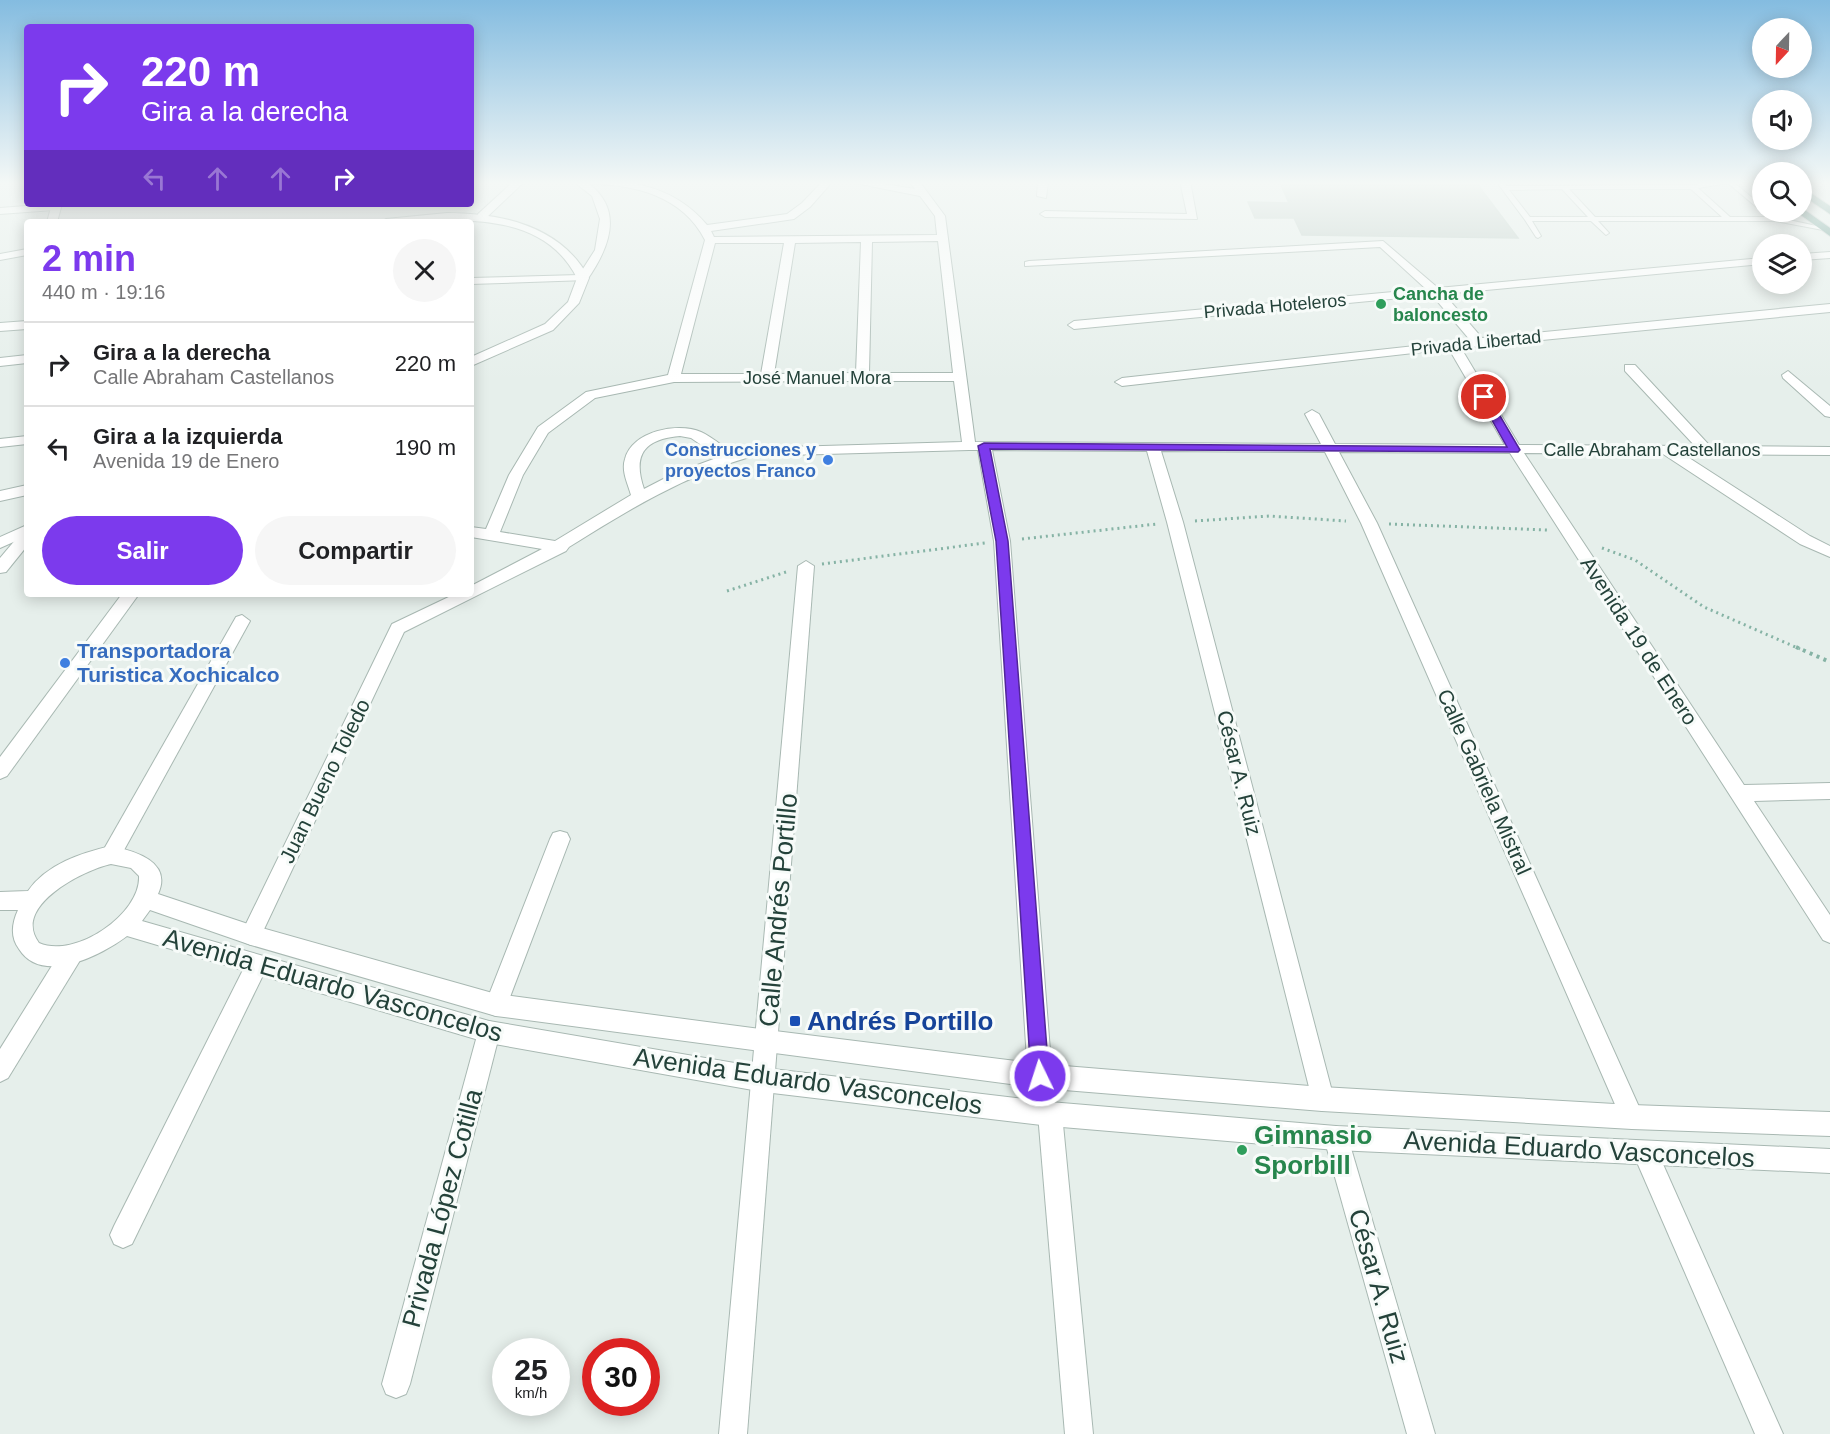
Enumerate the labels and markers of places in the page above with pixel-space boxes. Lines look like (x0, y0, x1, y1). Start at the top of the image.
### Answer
place label: Cancha de baloncesto (1393, 284, 1488, 325)
marker: Cancha de baloncesto (1374, 297, 1388, 311)
pin (1458, 371, 1509, 422)
place label: Construcciones y proyectos Franco (665, 440, 816, 481)
marker: Construcciones y proyectos Franco (821, 453, 835, 467)
place label: Transportadora Turistica Xochicalco (77, 639, 280, 686)
marker: Transportadora Turistica Xochicalco (58, 656, 72, 670)
place label: Andrés Portillo (807, 1006, 993, 1036)
marker: Andrés Portillo (788, 1014, 802, 1028)
place label: Gimnasio Sporbill (1254, 1120, 1372, 1180)
marker: Gimnasio Sporbill (1235, 1143, 1249, 1157)

